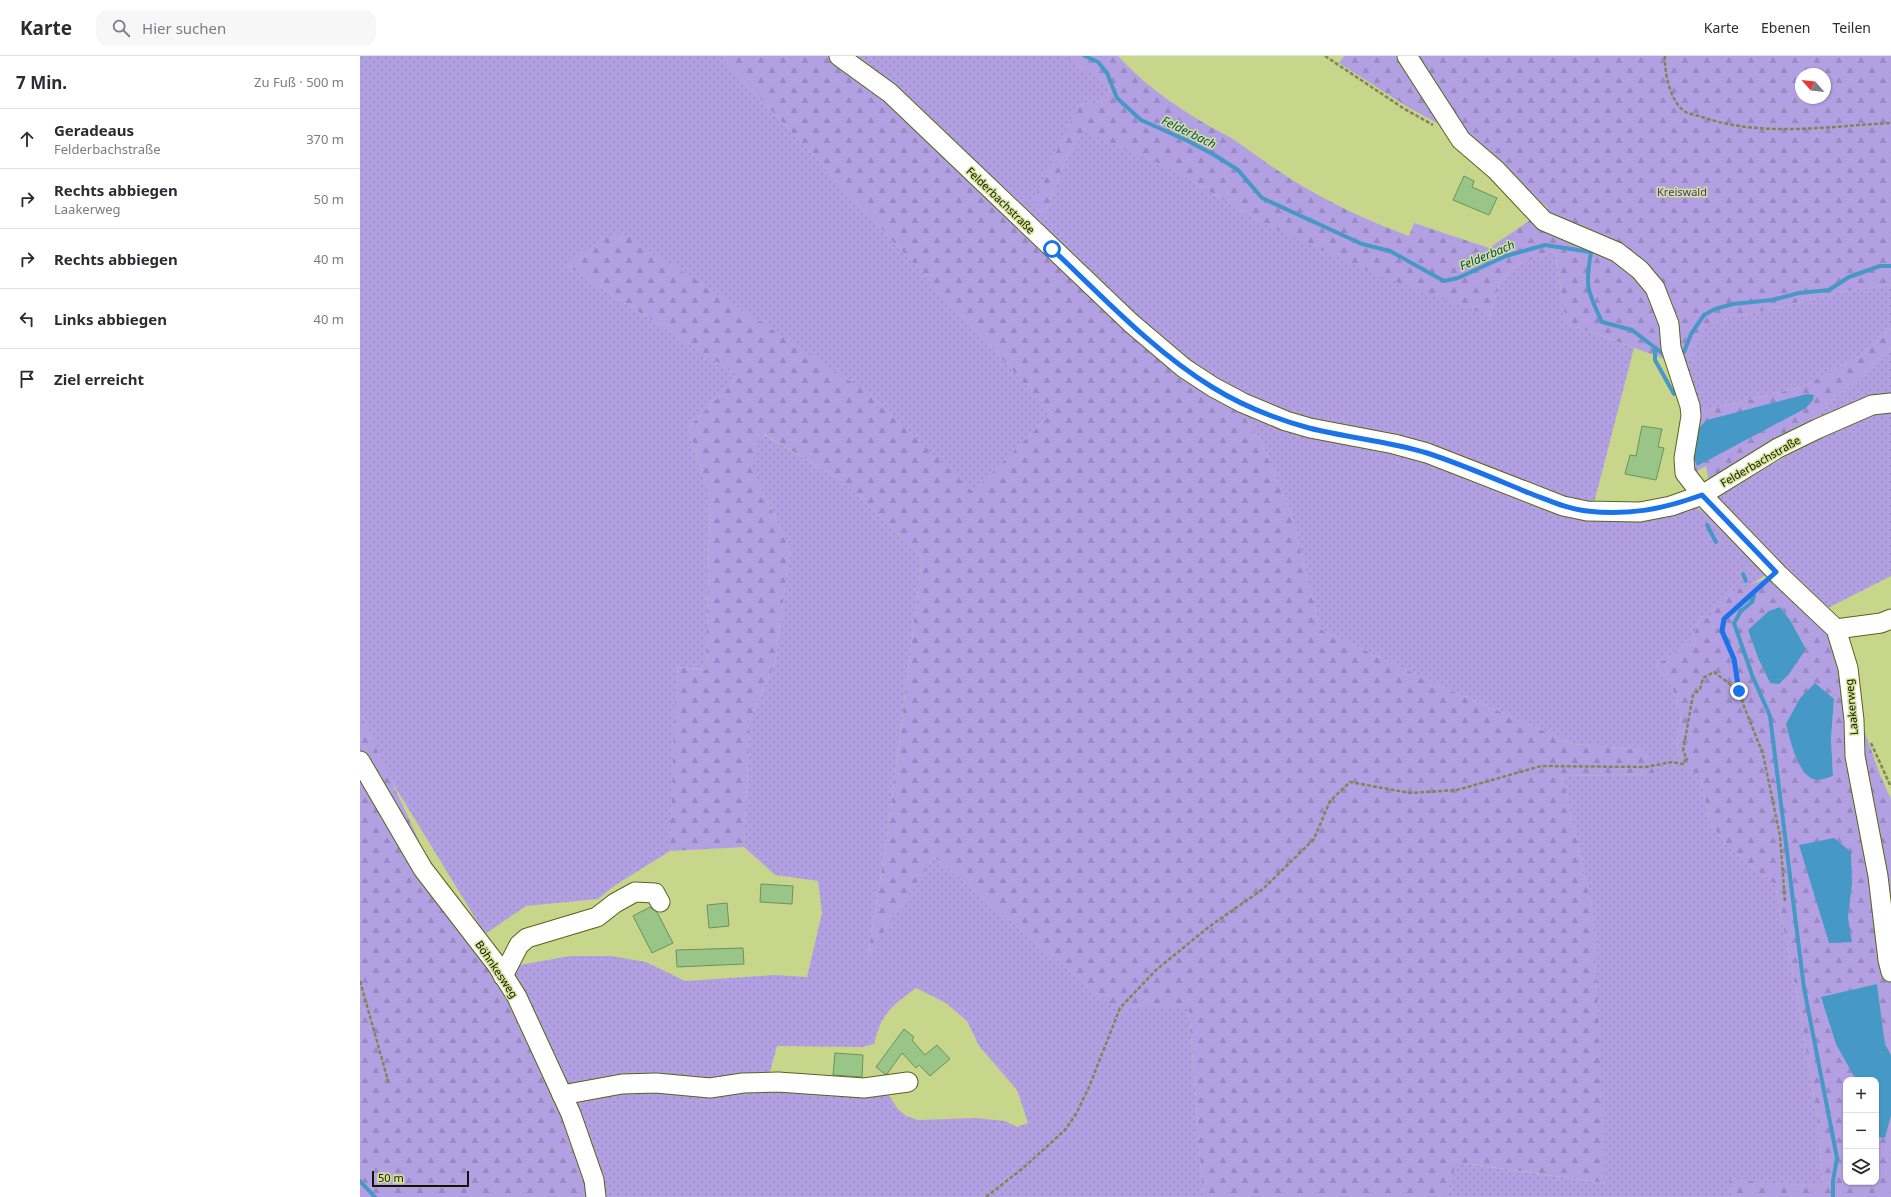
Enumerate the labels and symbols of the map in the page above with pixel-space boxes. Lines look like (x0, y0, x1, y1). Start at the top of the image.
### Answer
north arrow (1795, 68, 1831, 104)
water label: Felderbach (1159, 112, 1219, 153)
street label: Felderbachstraße (963, 163, 1039, 237)
park label: Kreiswald (1657, 184, 1707, 199)
water label: Felderbach (1457, 236, 1517, 274)
route start (1043, 240, 1061, 258)
street label: Felderbachstraße (1717, 432, 1803, 490)
street label: Laakerweg (1841, 678, 1861, 736)
route end (1730, 682, 1748, 700)
street label: Böhnkesweg (472, 937, 522, 1001)
scale bar (372, 1169, 469, 1188)

